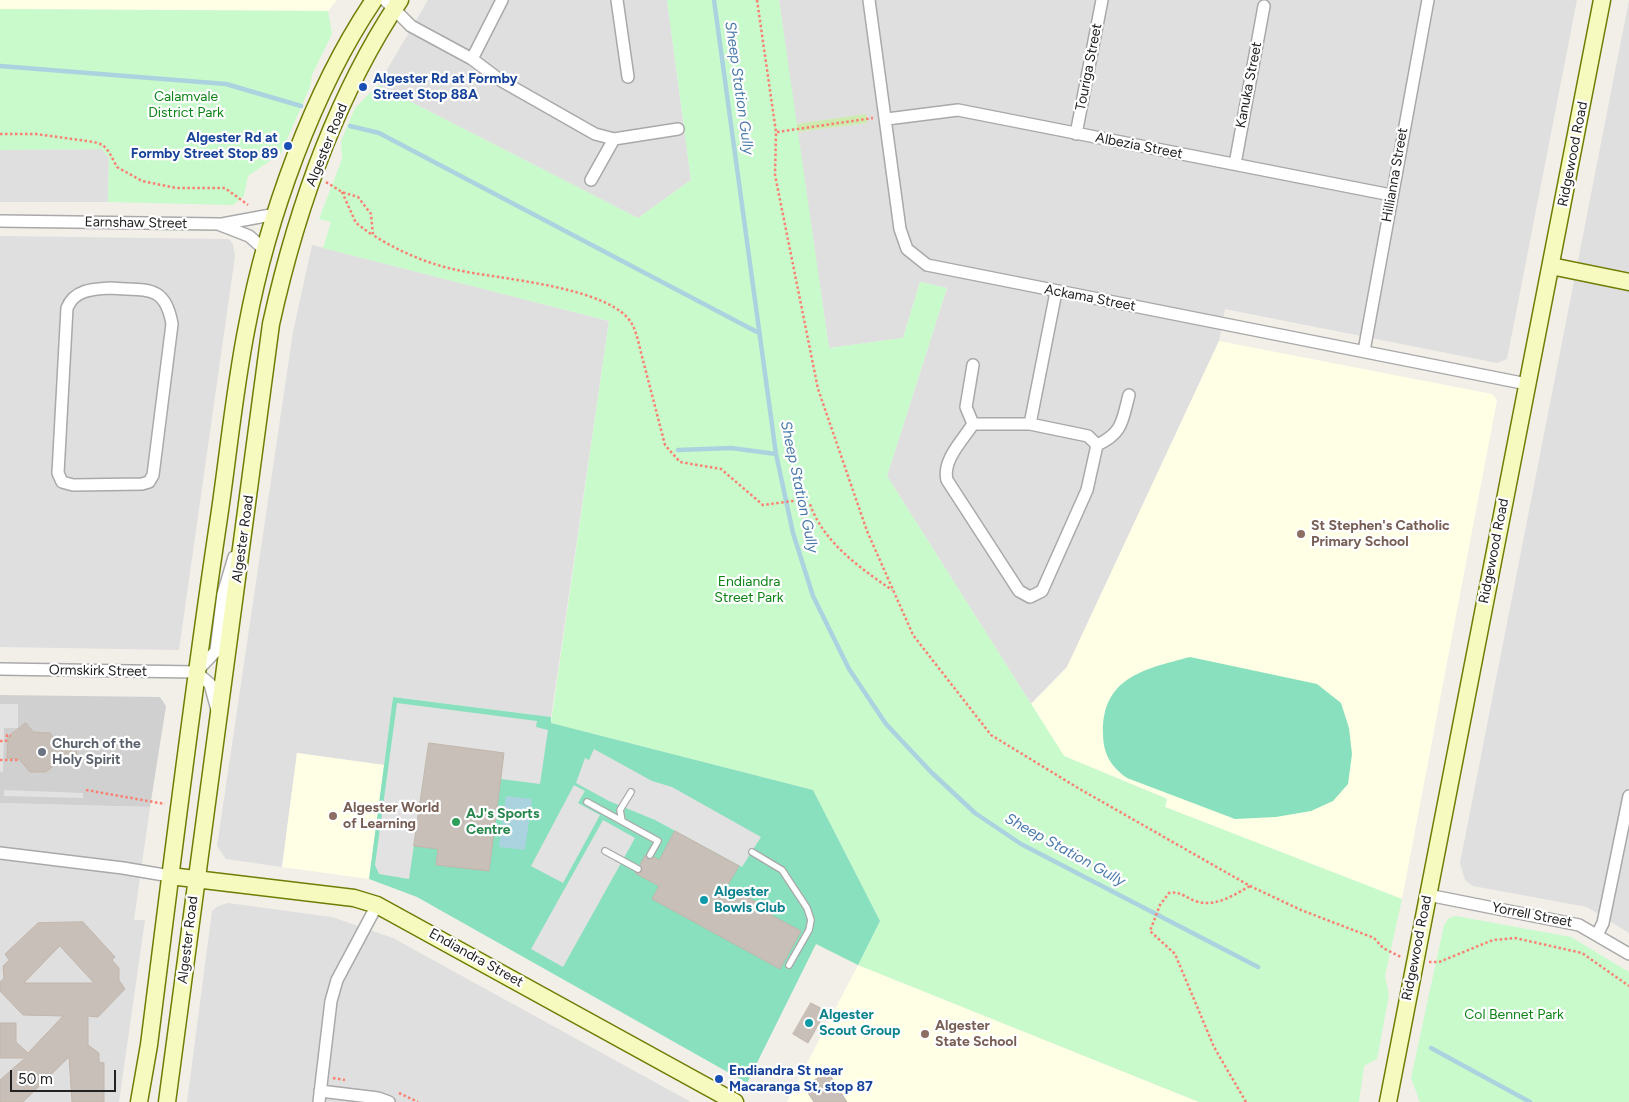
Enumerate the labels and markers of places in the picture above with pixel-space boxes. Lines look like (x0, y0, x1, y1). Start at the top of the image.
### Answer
place label: Algester Rd at Formby Street Stop 88A (373, 71, 518, 104)
marker: Algester Rd at Formby Street Stop 88A (357, 81, 369, 93)
place label: Algester Rd at Formby Street Stop 89 (131, 130, 278, 162)
marker: Algester Rd at Formby Street Stop 89 (282, 140, 294, 152)
place label: St Stephen's Catholic Primary School (1311, 518, 1450, 550)
marker: St Stephen's Catholic Primary School (1295, 528, 1307, 540)
place label: Church of the Holy Spirit (52, 736, 141, 769)
marker: Church of the Holy Spirit (36, 746, 48, 758)
place label: Algester World of Learning (343, 800, 439, 832)
place label: AJ's Sports Centre (466, 806, 540, 839)
marker: Algester World of Learning (327, 810, 339, 822)
marker: AJ's Sports Centre (450, 816, 462, 828)
place label: Algester Bowls Club (714, 884, 785, 916)
marker: Algester Bowls Club (698, 894, 710, 906)
place label: Algester Scout Group (819, 1007, 900, 1040)
marker: Algester Scout Group (803, 1017, 815, 1029)
place label: Algester State School (935, 1018, 1017, 1050)
marker: Algester State School (919, 1028, 931, 1040)
place label: Endiandra St near Macaranga St, stop 87 (729, 1063, 873, 1096)
marker: Endiandra St near Macaranga St, stop 87 (713, 1073, 725, 1085)

